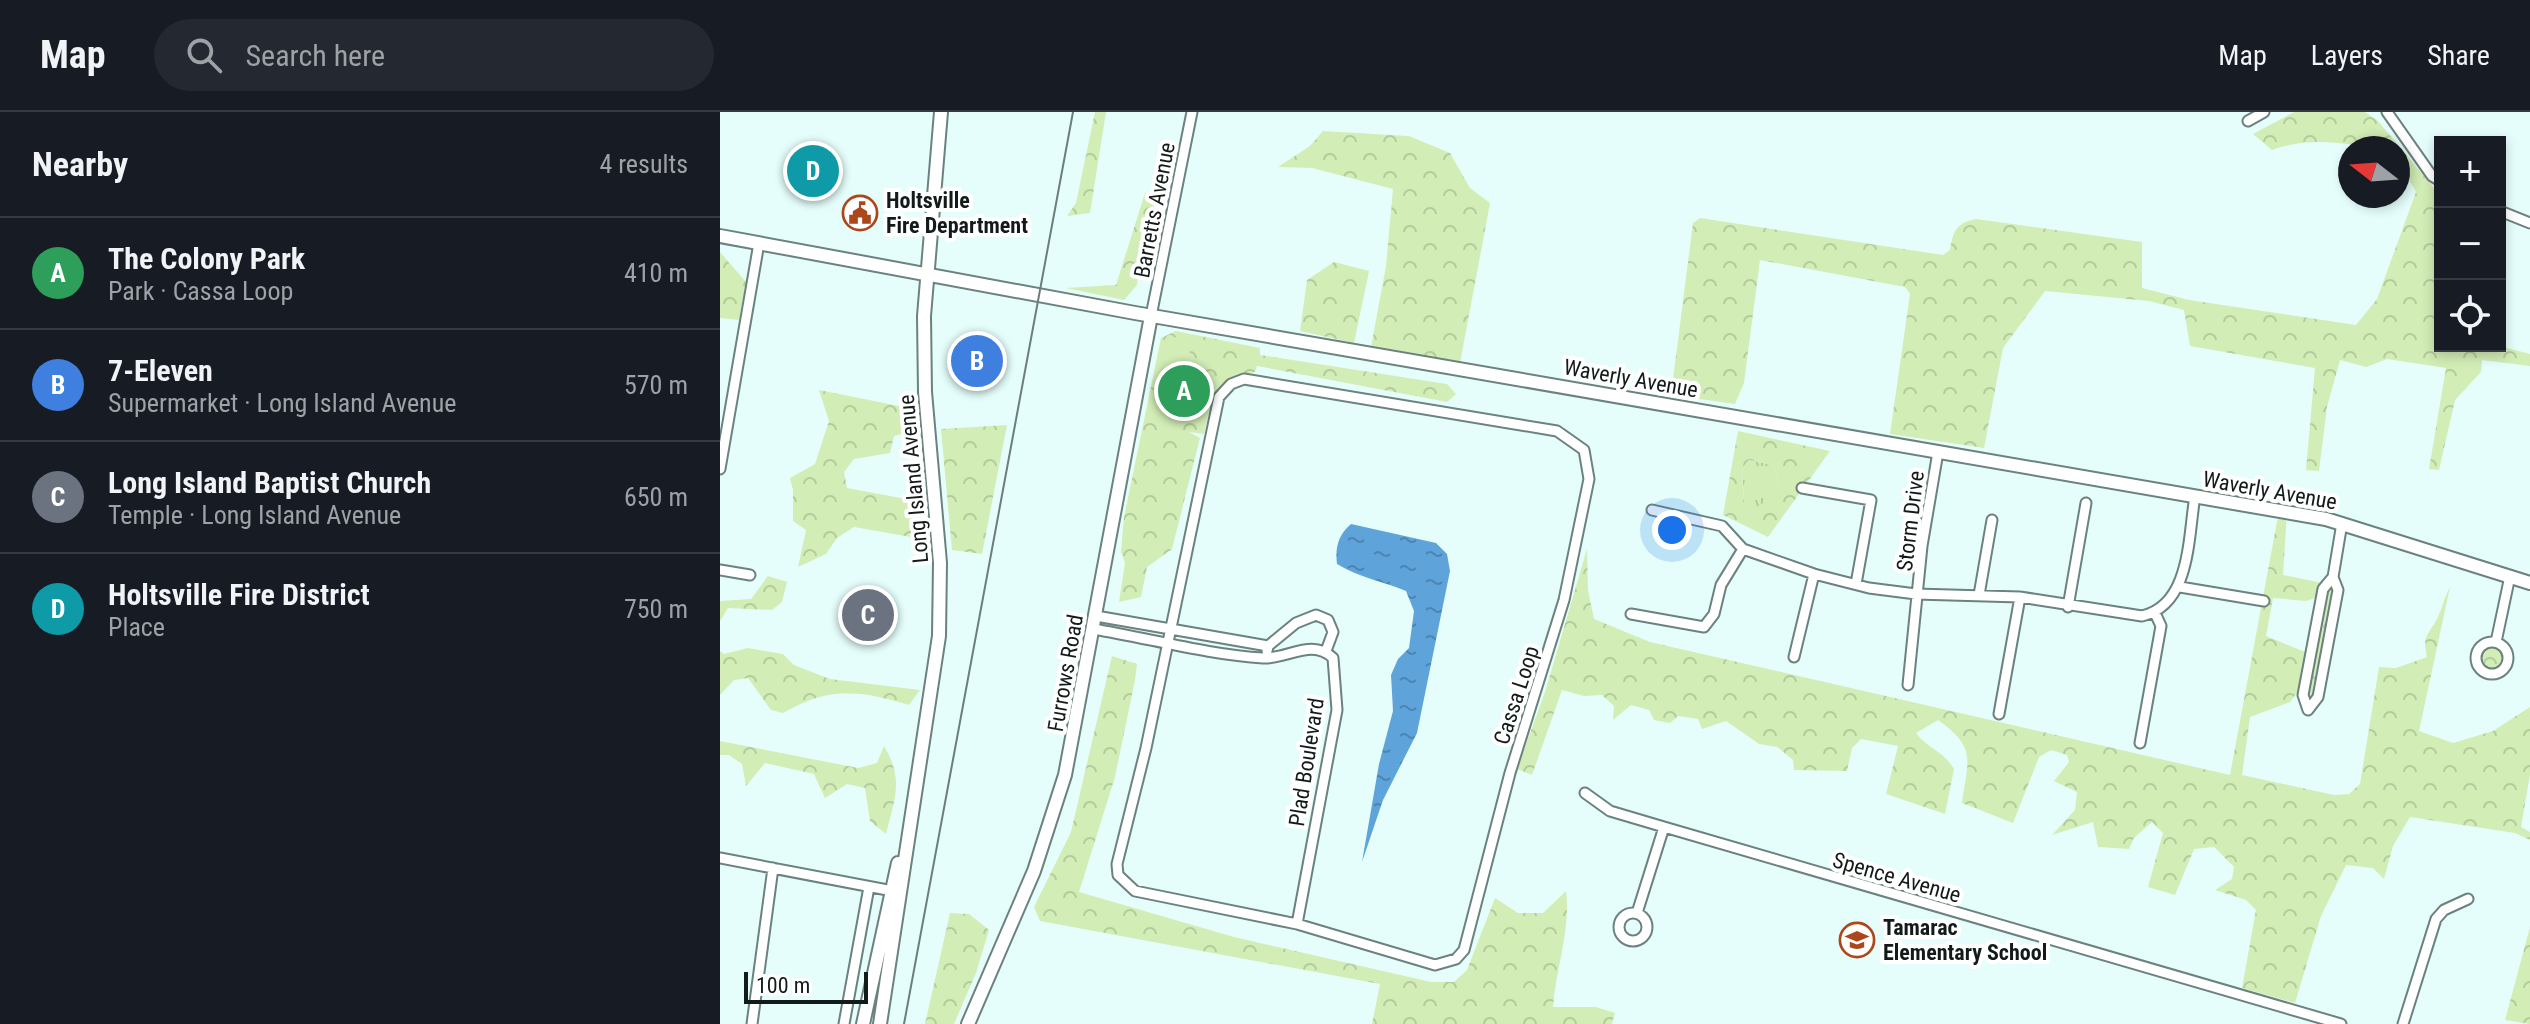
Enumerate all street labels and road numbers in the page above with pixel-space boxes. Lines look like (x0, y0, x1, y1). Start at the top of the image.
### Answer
street label: Barretts Avenue (1129, 140, 1180, 280)
street label: Waverly Avenue (1562, 354, 1700, 403)
street label: Long Island Avenue (894, 394, 933, 564)
street label: Waverly Avenue (2201, 466, 2339, 515)
street label: Storm Drive (1892, 469, 1929, 573)
street label: Furrows Road (1043, 612, 1088, 734)
street label: Cassa Loop (1489, 643, 1544, 748)
street label: Plad Boulevard (1284, 696, 1329, 828)
street label: Spence Avenue (1830, 847, 1964, 908)

